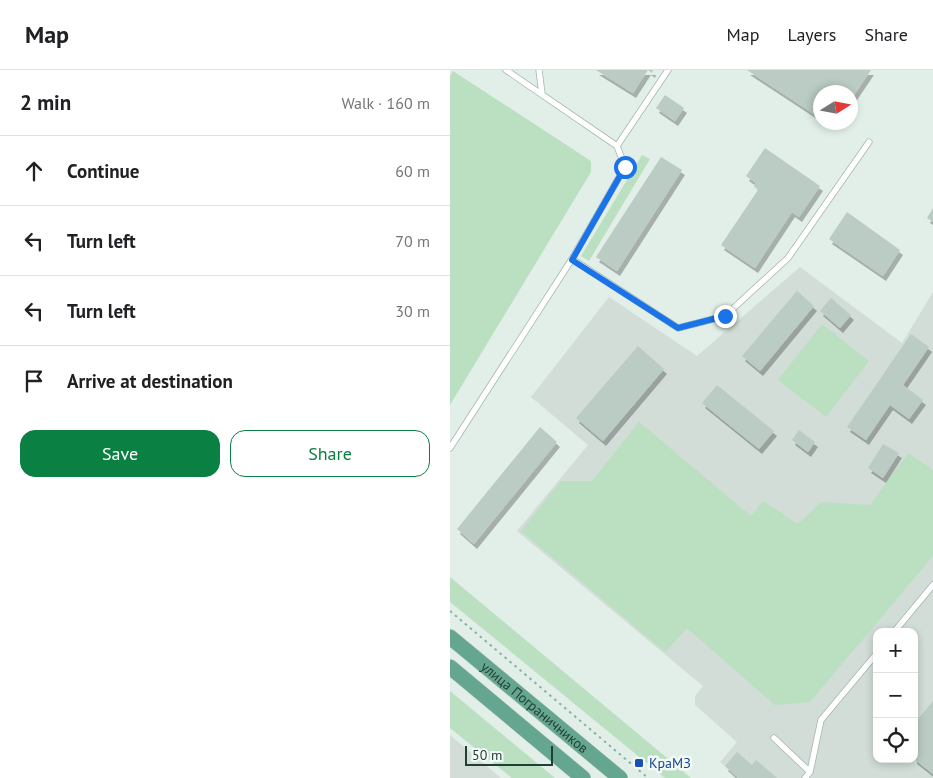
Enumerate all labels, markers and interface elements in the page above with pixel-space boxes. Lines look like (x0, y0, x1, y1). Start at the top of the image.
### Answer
text: Map (25, 19, 69, 50)
text: Map (727, 23, 759, 46)
text: Layers (787, 23, 836, 46)
text: Share (864, 23, 908, 46)
north arrow (813, 85, 858, 130)
text: 2 min (20, 89, 71, 116)
text: Walk · 160 m (341, 93, 430, 113)
route start (614, 156, 637, 179)
icon: ahead (20, 157, 48, 185)
text: Continue (67, 159, 139, 183)
text: 60 m (395, 161, 430, 181)
icon: left (20, 227, 48, 255)
text: Turn left (67, 229, 136, 253)
text: 70 m (395, 231, 430, 251)
icon: left (20, 297, 48, 325)
text: Turn left (67, 299, 136, 323)
text: 30 m (395, 301, 430, 321)
route end (714, 305, 737, 328)
icon: arrive (20, 367, 48, 395)
text: Arrive at destination (67, 369, 233, 393)
button: Save (20, 430, 220, 477)
button: Share (230, 430, 430, 477)
map controls (873, 628, 918, 763)
button: + (873, 628, 918, 673)
street label: улица Пограничников (477, 657, 592, 757)
button: − (873, 673, 918, 718)
button: locate (873, 718, 918, 763)
scale bar (465, 743, 552, 766)
text: 50 m (472, 746, 502, 764)
place label: КраМЗ (649, 754, 691, 772)
marker: КраМЗ (633, 757, 645, 769)

